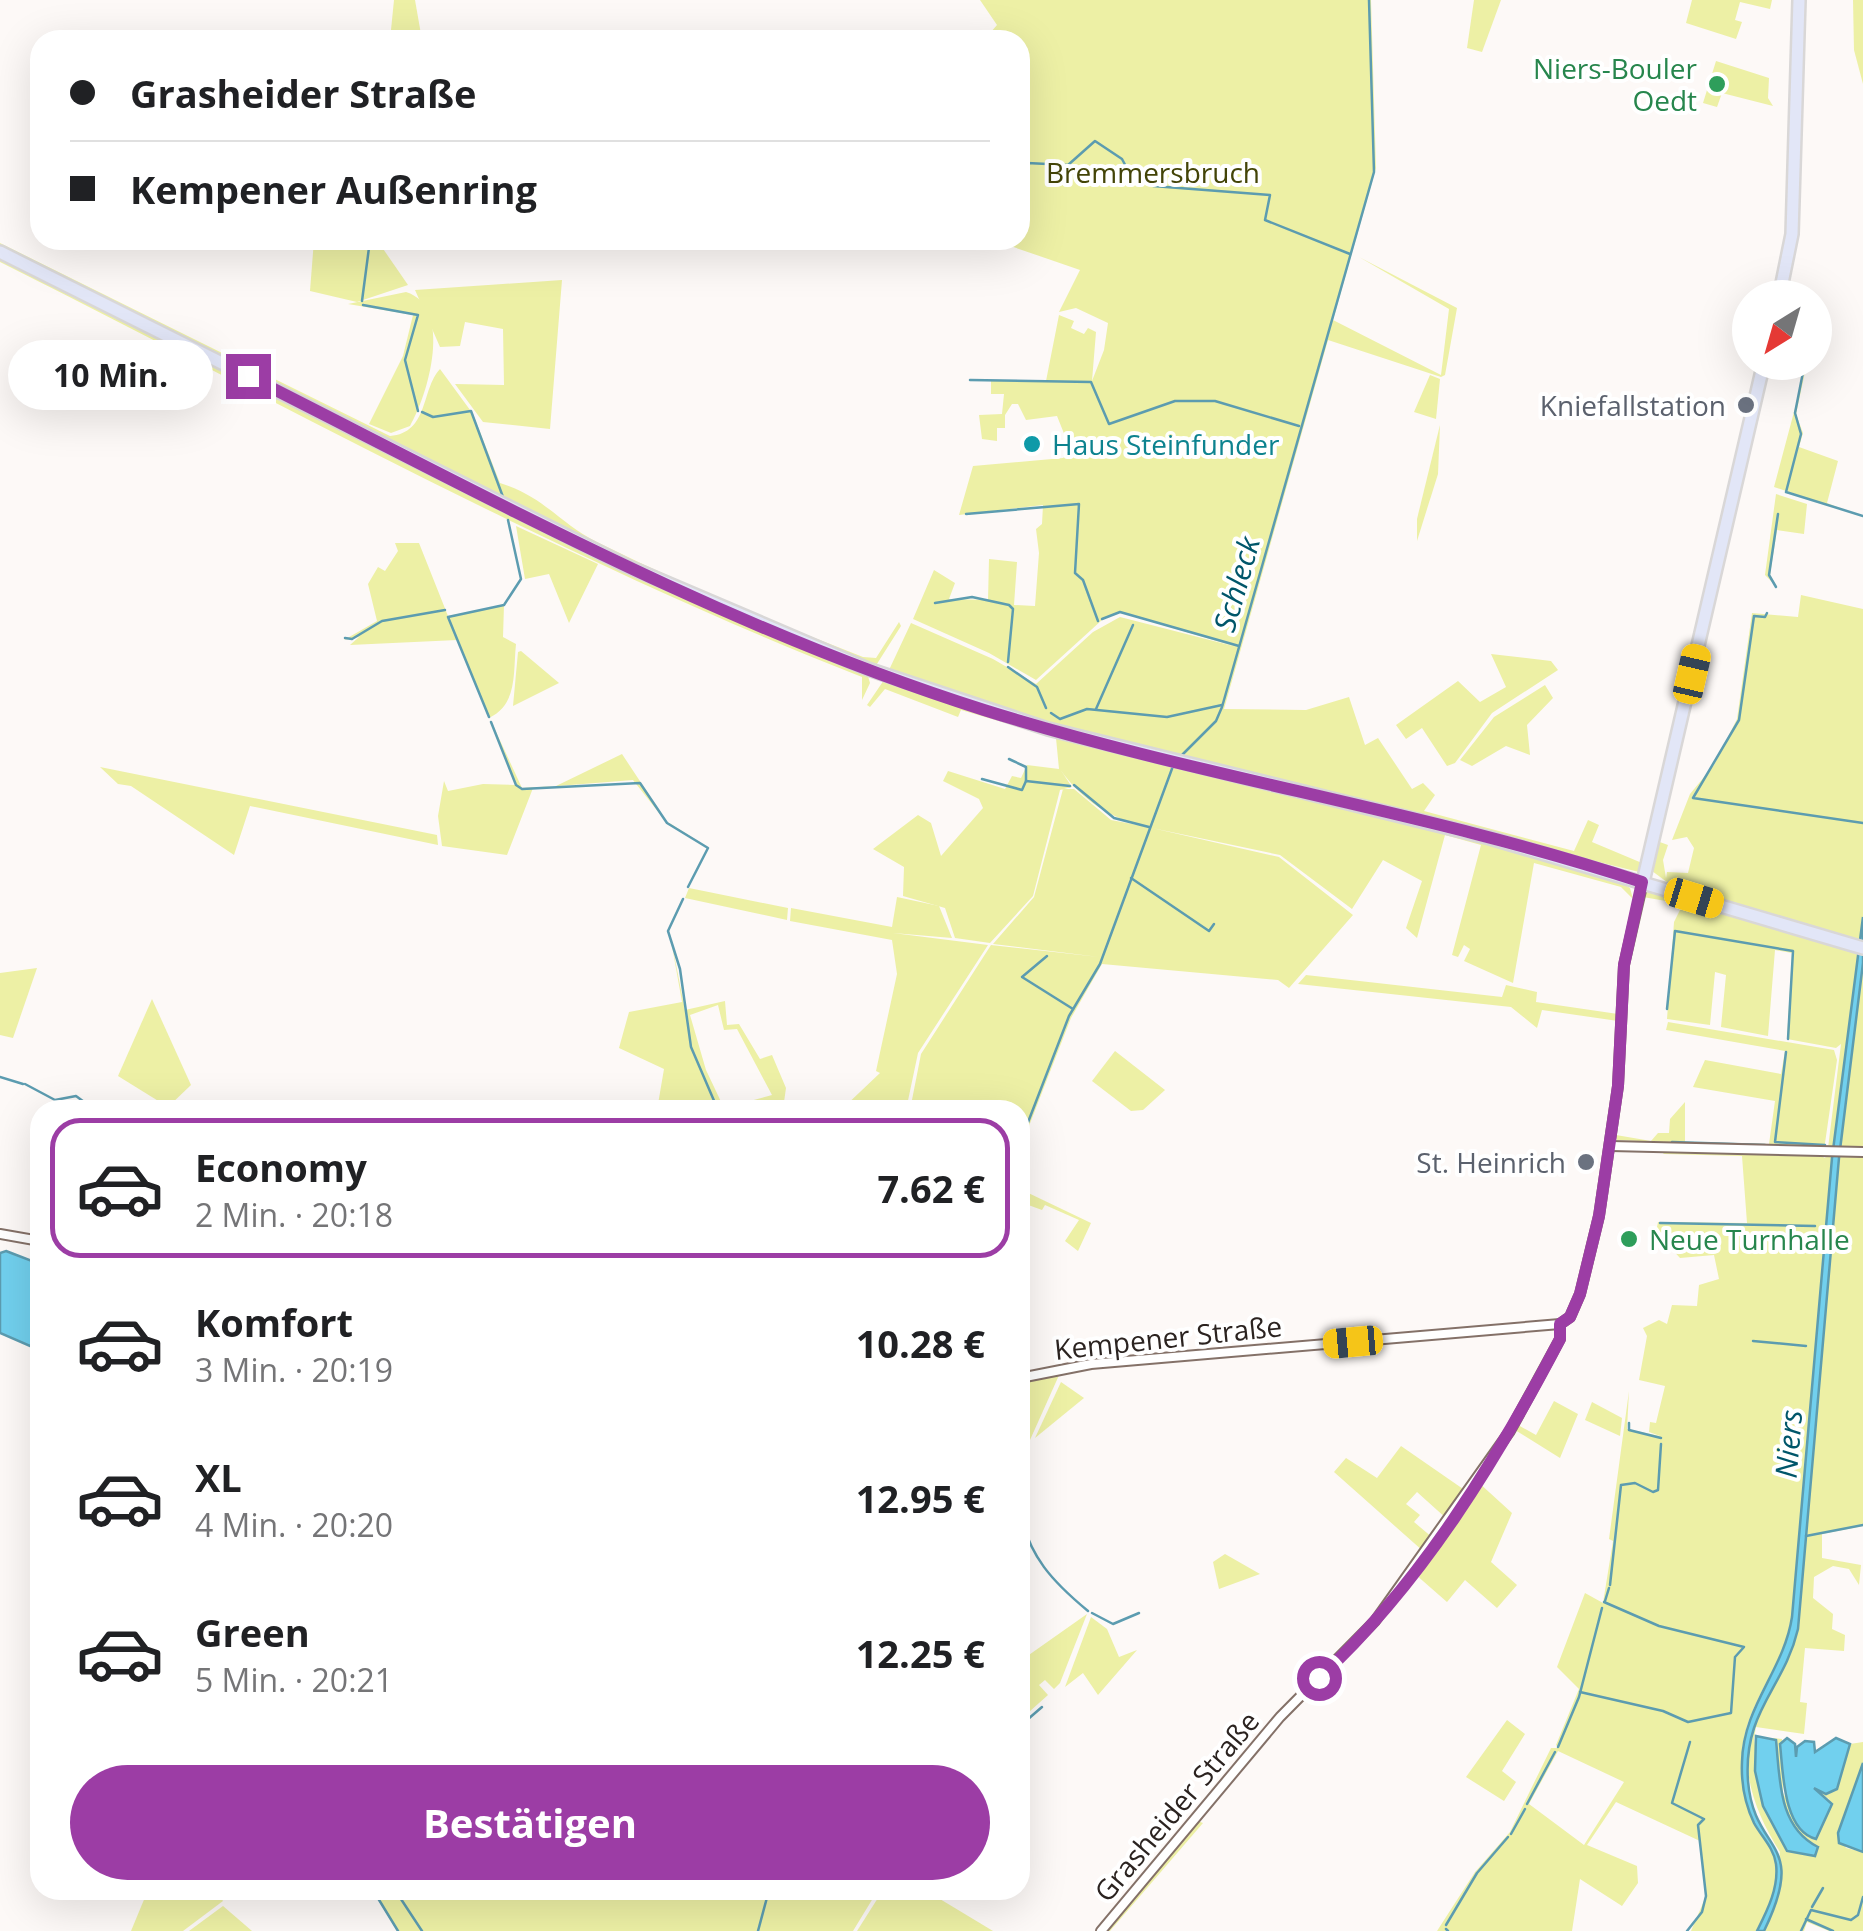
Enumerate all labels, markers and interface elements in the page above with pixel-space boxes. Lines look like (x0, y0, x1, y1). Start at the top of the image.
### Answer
place label: Niers-Bouler Oedt (1533, 49, 1698, 119)
text: Grasheider Straße (130, 67, 476, 119)
marker: Niers-Bouler Oedt (1706, 73, 1728, 95)
park label: Bremmersbruch (1046, 153, 1260, 191)
text: Kempener Außenring (130, 163, 537, 215)
north arrow (1732, 280, 1832, 380)
map controls (1732, 280, 1832, 380)
callout: 10 Min. (8, 341, 213, 411)
text: 10 Min. (53, 353, 168, 396)
route end (226, 354, 271, 399)
place label: Kniefallstation (1540, 386, 1726, 424)
marker: Kniefallstation (1735, 394, 1757, 416)
place label: Haus Steinfunder (1052, 425, 1280, 463)
marker: Haus Steinfunder (1021, 433, 1043, 455)
water label: Schleck (1203, 531, 1269, 636)
car (1671, 641, 1713, 707)
car (1661, 875, 1727, 921)
text: Economy (195, 1141, 367, 1193)
icon: car (75, 1143, 165, 1233)
place label: St. Heinrich (1416, 1143, 1566, 1181)
marker: St. Heinrich (1575, 1151, 1597, 1173)
text: 7.62 € (877, 1162, 985, 1214)
text: 2 Min. · 20:18 (195, 1193, 393, 1236)
place label: Neue Turnhalle (1649, 1220, 1850, 1258)
marker: Neue Turnhalle (1618, 1228, 1640, 1250)
text: Komfort (195, 1296, 353, 1348)
icon: car (75, 1298, 165, 1388)
street label: Kempener Straße (1052, 1306, 1284, 1368)
text: 10.28 € (856, 1317, 985, 1369)
car (1322, 1324, 1384, 1360)
text: 3 Min. · 20:19 (195, 1348, 393, 1391)
water label: Niers (1765, 1408, 1811, 1480)
text: XL (195, 1451, 242, 1503)
icon: car (75, 1453, 165, 1543)
text: 12.95 € (856, 1472, 985, 1524)
text: 4 Min. · 20:20 (195, 1503, 393, 1546)
text: Green (195, 1606, 310, 1658)
icon: car (75, 1608, 165, 1698)
text: 12.25 € (856, 1627, 985, 1679)
route start (1297, 1656, 1342, 1701)
text: 5 Min. · 20:21 (195, 1658, 393, 1701)
street label: Grasheider Straße (1085, 1703, 1267, 1909)
button: Bestätigen (70, 1765, 990, 1880)

